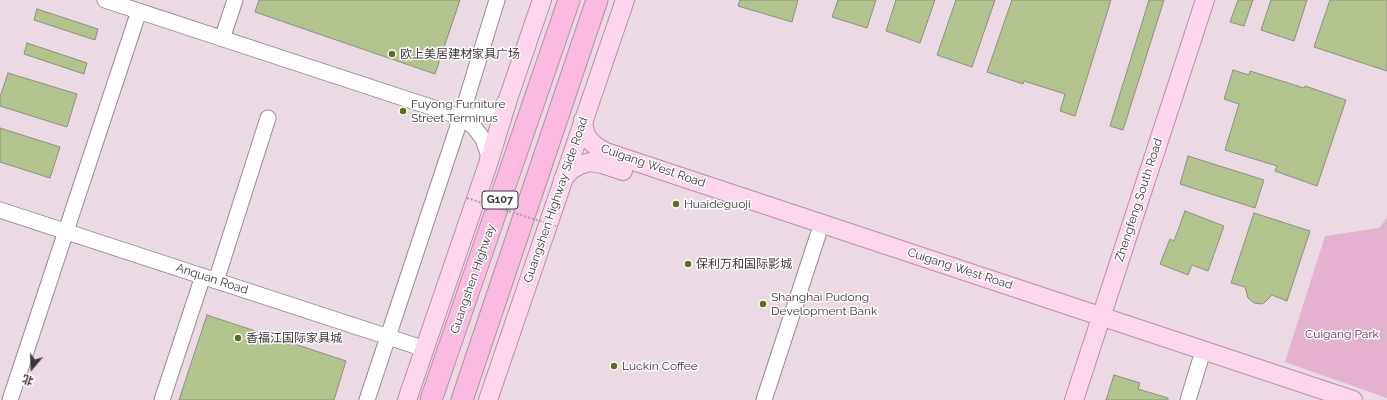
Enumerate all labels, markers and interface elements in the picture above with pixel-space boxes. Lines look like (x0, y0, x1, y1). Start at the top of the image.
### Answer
place label: 欧上美居建材家具广场 (400, 47, 520, 61)
marker: 欧上美居建材家具广场 (387, 49, 397, 59)
place label: Fuyong Furniture Street Terminus (411, 97, 506, 125)
marker: Fuyong Furniture Street Terminus (398, 106, 408, 116)
street label: Guangshen Highway Side Road (521, 115, 591, 285)
street label: Zhengfeng South Road (1112, 137, 1166, 263)
street label: Cuigang West Road (599, 141, 707, 191)
road number: G107 (482, 191, 518, 209)
place label: Huaideguoji (684, 197, 751, 211)
marker: Huaideguoji (671, 199, 681, 209)
street label: Guangshen Highway (448, 222, 498, 336)
street label: Cuigang West Road (906, 245, 1014, 293)
place label: 保利万和国际影城 (696, 257, 792, 271)
marker: 保利万和国际影城 (683, 259, 693, 269)
street label: Anquan Road (174, 261, 250, 297)
place label: Shanghai Pudong Development Bank (771, 290, 877, 318)
marker: Shanghai Pudong Development Bank (758, 299, 768, 309)
park label: Cuigang Park (1305, 327, 1379, 341)
place label: 香福江国际家具城 (246, 331, 342, 345)
marker: 香福江国际家具城 (233, 333, 243, 343)
north arrow (12, 348, 52, 388)
place label: Luckin Coffee (622, 359, 698, 373)
marker: Luckin Coffee (609, 361, 619, 371)
text: 北 (21, 372, 35, 388)

